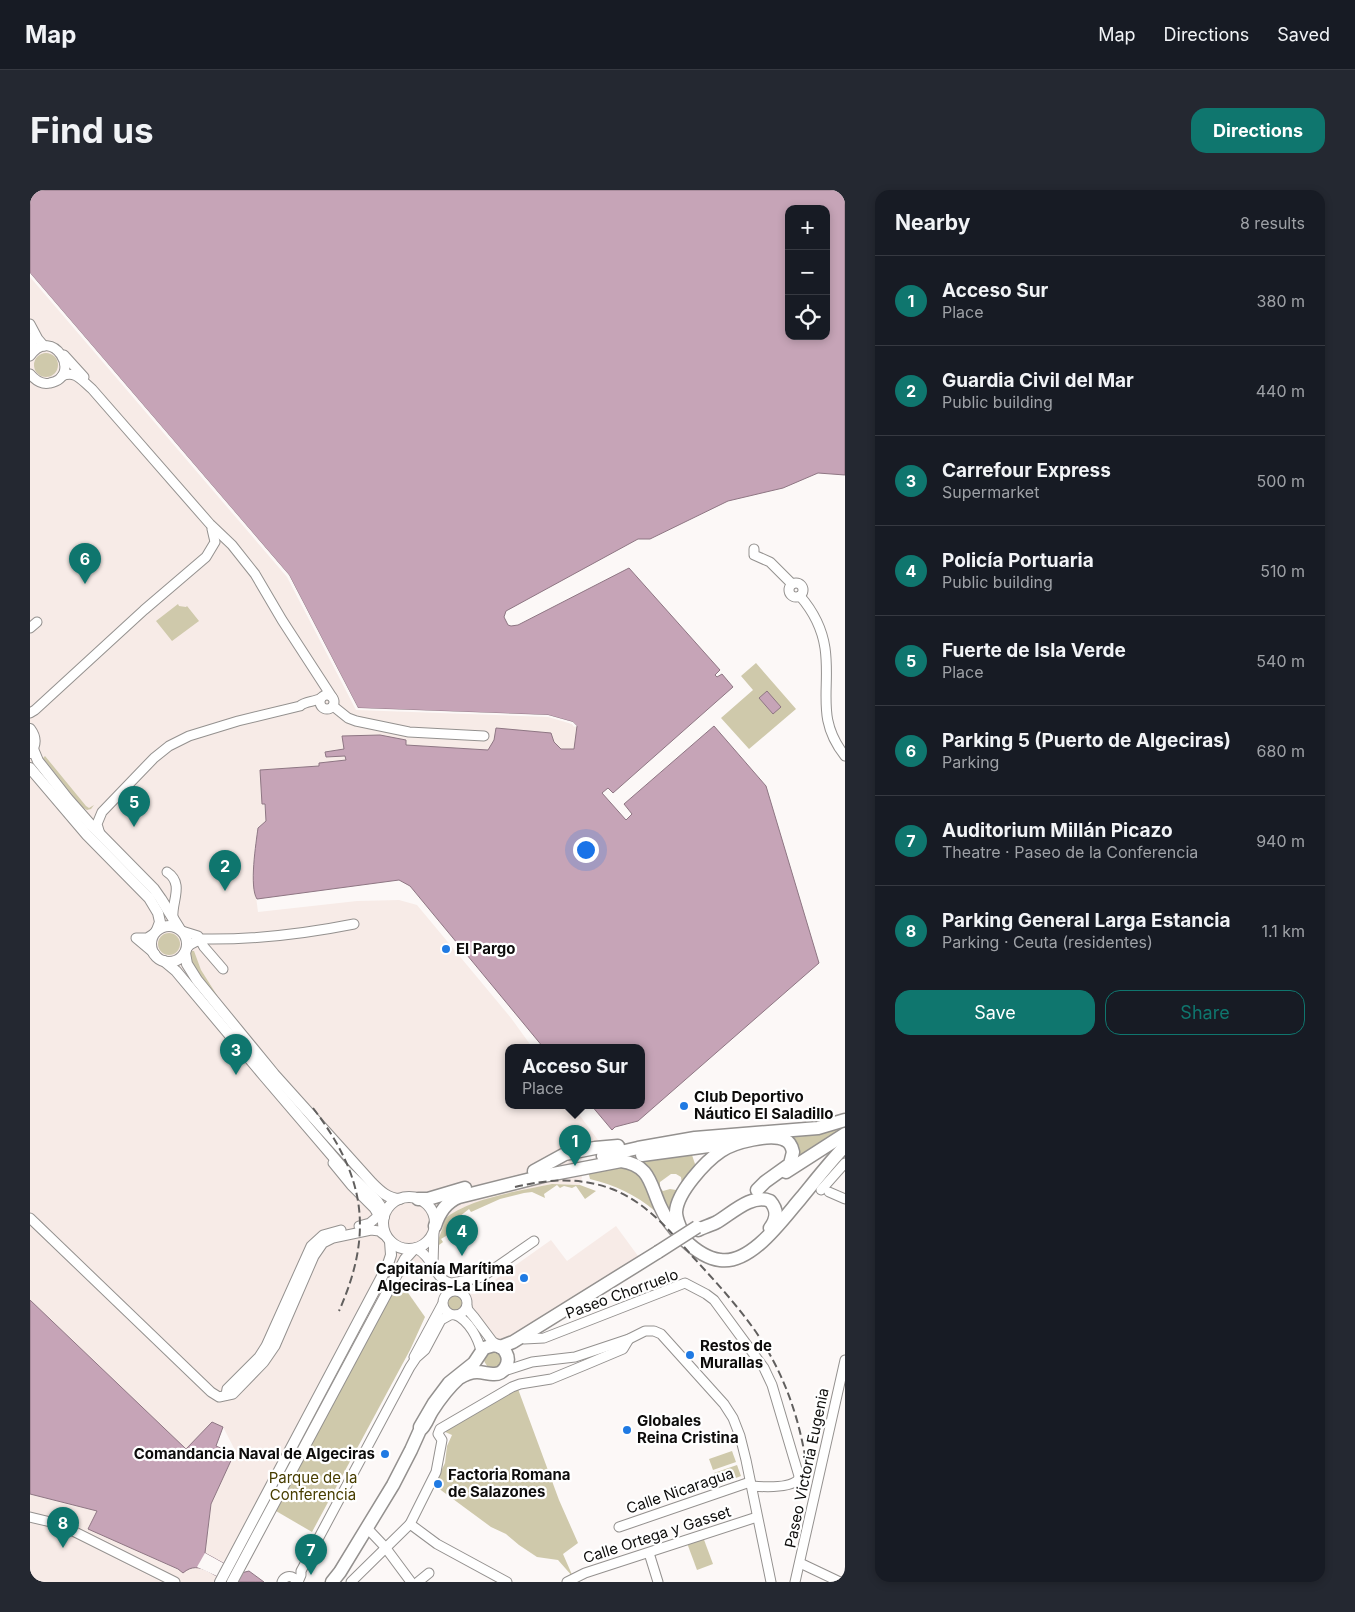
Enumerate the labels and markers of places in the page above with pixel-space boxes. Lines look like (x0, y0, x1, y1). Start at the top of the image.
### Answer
pin: 6 (69, 543, 101, 584)
pin: 5 (118, 786, 150, 827)
pin: 2 (209, 850, 241, 891)
place label: El Pargo (456, 939, 515, 958)
marker: El Pargo (440, 943, 452, 955)
pin: 3 (220, 1034, 252, 1075)
place label: Club Deportivo Náutico El Saladillo (694, 1087, 834, 1123)
marker: Club Deportivo Náutico El Saladillo (678, 1100, 690, 1112)
pin: 1 (559, 1125, 591, 1166)
pin: 4 (446, 1215, 478, 1256)
place label: Capitanía Marítima Algeciras-La Línea (376, 1259, 514, 1295)
marker: Capitanía Marítima Algeciras-La Línea (518, 1272, 530, 1284)
place label: Restos de Murallas (700, 1336, 772, 1372)
marker: Restos de Murallas (684, 1349, 696, 1361)
place label: Globales Reina Cristina (637, 1411, 739, 1447)
marker: Globales Reina Cristina (621, 1424, 633, 1436)
place label: Comandancia Naval de Algeciras (134, 1444, 375, 1463)
marker: Comandancia Naval de Algeciras (379, 1448, 391, 1460)
place label: Factoria Romana de Salazones (448, 1465, 571, 1501)
marker: Factoria Romana de Salazones (432, 1478, 444, 1490)
pin: 8 (47, 1507, 79, 1548)
pin: 7 (295, 1534, 327, 1575)

